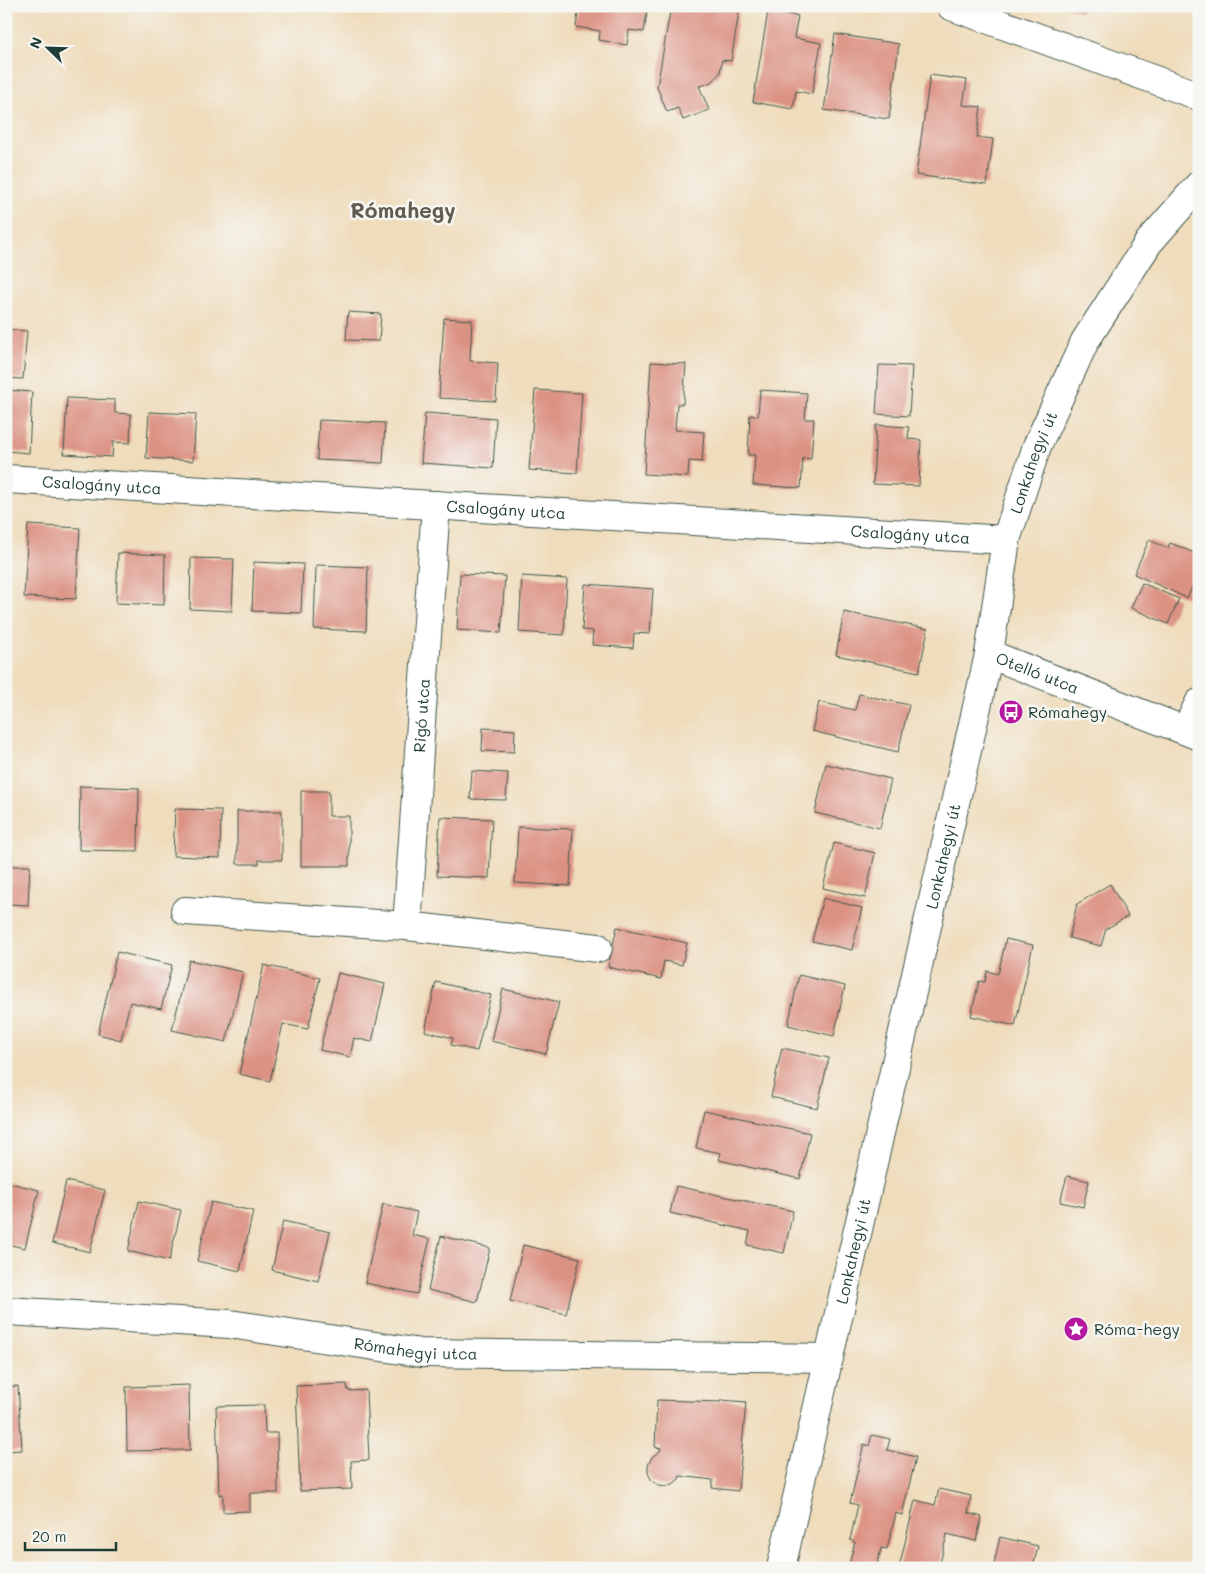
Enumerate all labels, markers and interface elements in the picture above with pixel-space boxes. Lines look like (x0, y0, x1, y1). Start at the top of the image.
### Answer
north arrow (22, 22, 72, 72)
text: N (25, 34, 46, 51)
district label: Rómahegy (350, 196, 456, 224)
street label: Lonkahegyi út (1004, 408, 1062, 516)
street label: Csalogány utca (42, 470, 162, 498)
street label: Csalogány utca (446, 495, 566, 523)
street label: Csalogány utca (850, 520, 971, 548)
street label: Otelló utca (993, 647, 1082, 698)
street label: Rigó utca (408, 678, 434, 753)
bus stop icon: Rómahegy (998, 699, 1024, 725)
place label: Rómahegy (1028, 701, 1107, 722)
street label: Lonkahegyi út (920, 801, 965, 911)
street label: Lonkahegyi út (830, 1196, 875, 1306)
place icon: Róma-hegy (1063, 1316, 1089, 1342)
place label: Róma-hegy (1094, 1318, 1180, 1339)
street label: Rómahegyi utca (353, 1332, 478, 1364)
scale bar (25, 1519, 116, 1551)
text: 20 m (32, 1526, 66, 1546)

